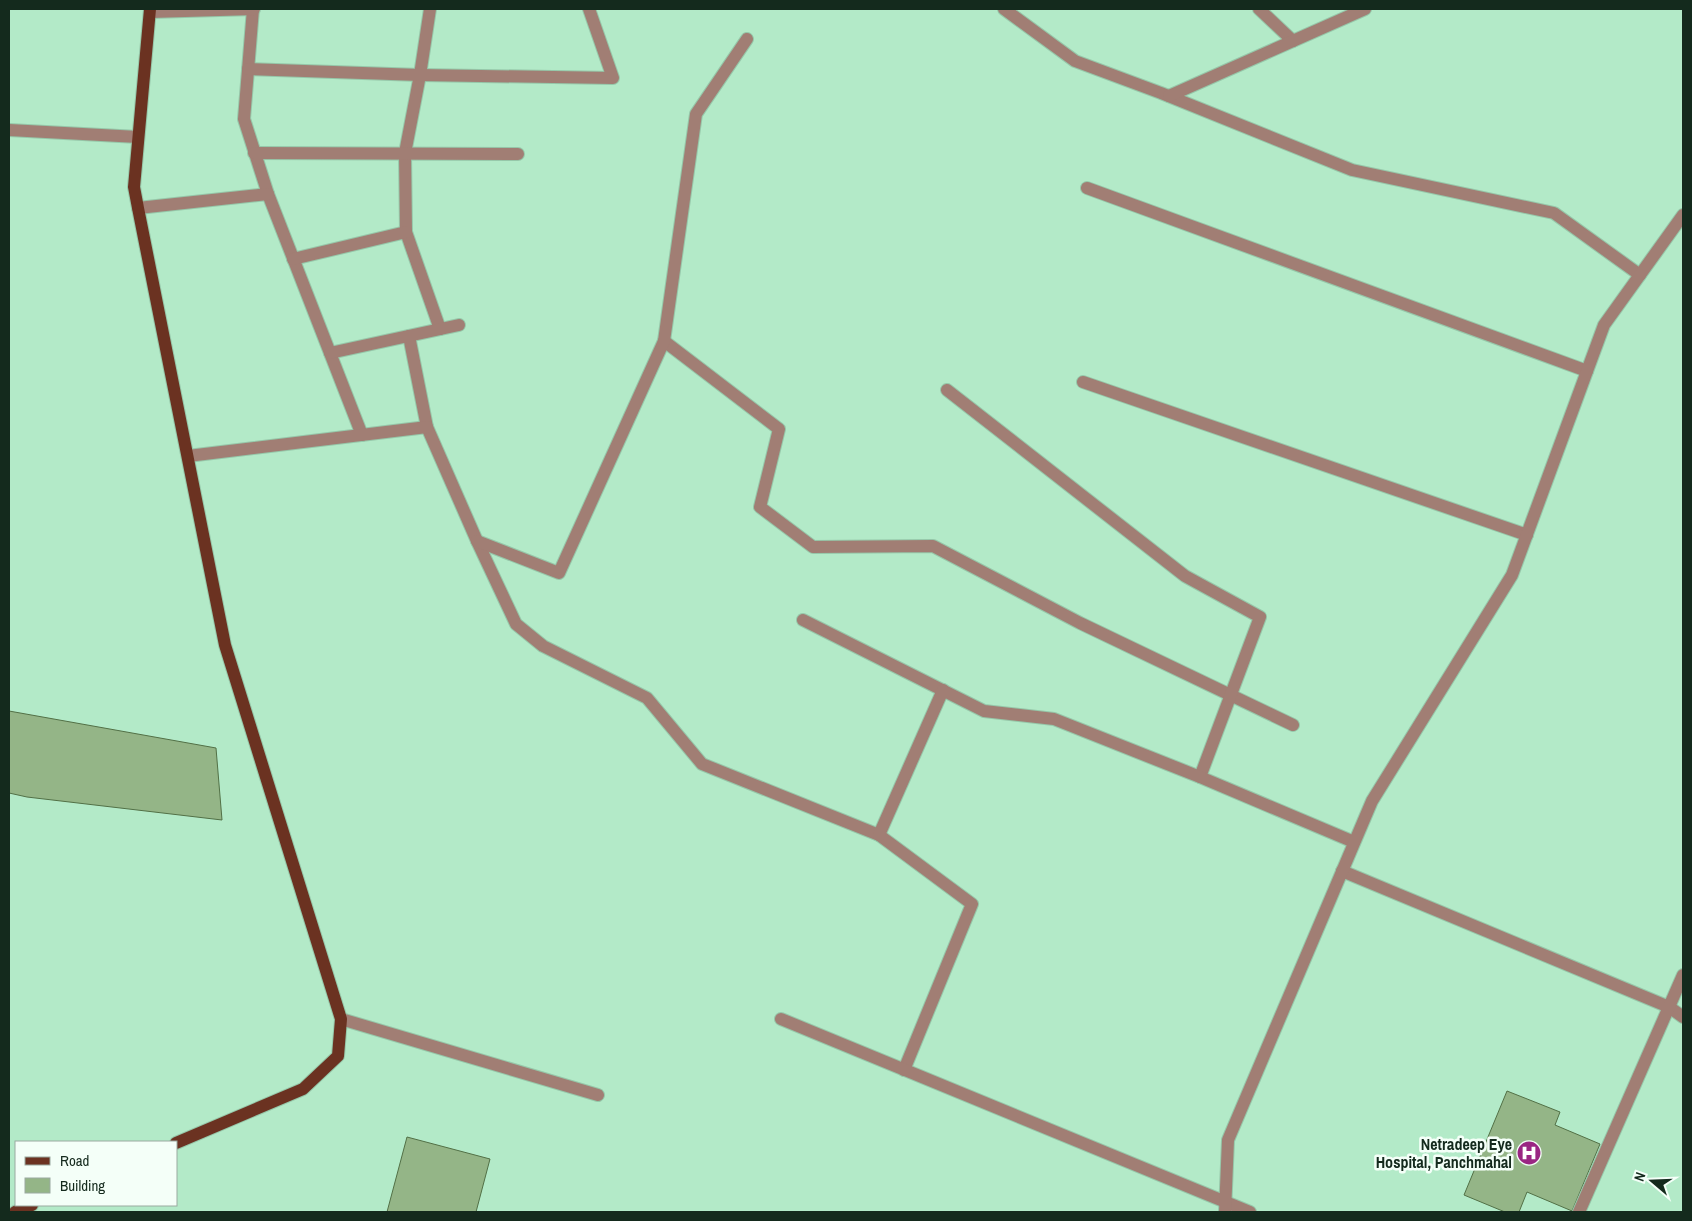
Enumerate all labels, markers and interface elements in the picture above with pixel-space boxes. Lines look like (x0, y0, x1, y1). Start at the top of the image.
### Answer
place label: Netradeep Eye Hospital, Panchmahal (1376, 1133, 1512, 1173)
hospital icon: Netradeep Eye Hospital, Panchmahal (1516, 1140, 1542, 1166)
legend (15, 1141, 178, 1206)
text: Road (60, 1150, 89, 1171)
north arrow (1627, 1156, 1677, 1206)
text: N (1630, 1170, 1650, 1184)
text: Building (60, 1175, 105, 1196)

